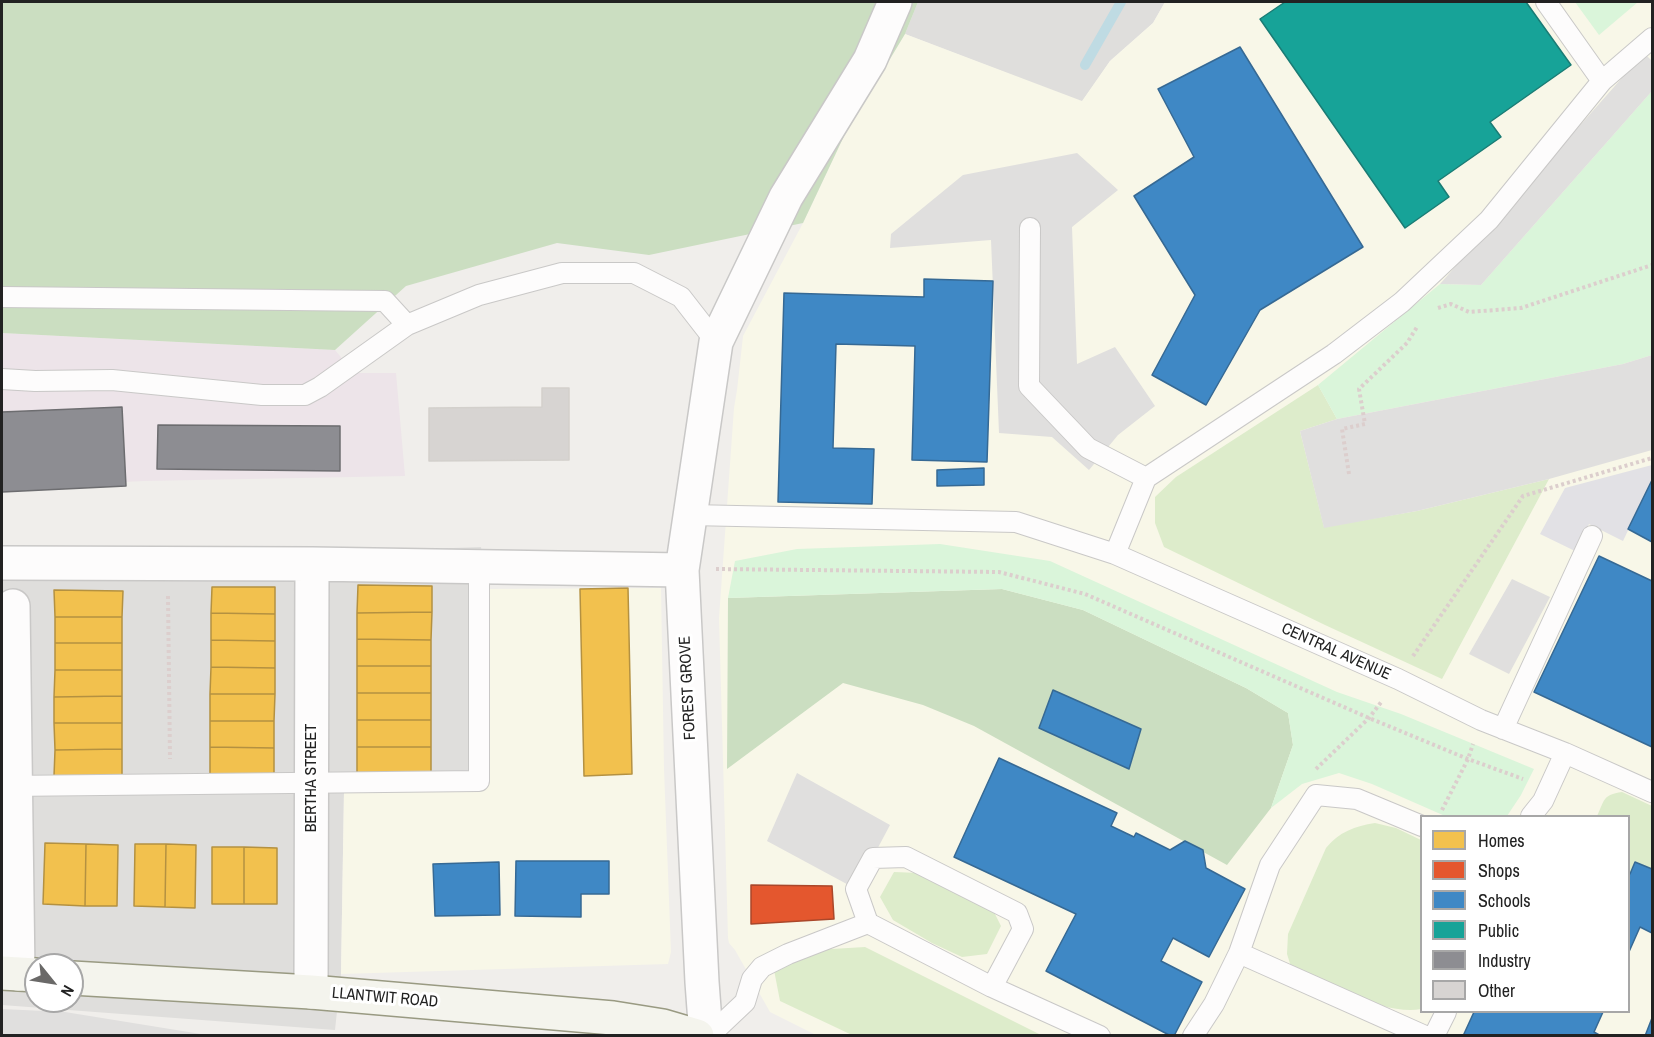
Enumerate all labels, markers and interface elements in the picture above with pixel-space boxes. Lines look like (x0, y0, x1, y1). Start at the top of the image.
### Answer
street label: CENTRAL AVENUE (1278, 619, 1394, 685)
street label: FOREST GROVE (676, 635, 700, 741)
street label: BERTHA STREET (302, 724, 322, 832)
legend (1420, 815, 1630, 1013)
text: Homes (1478, 828, 1525, 853)
text: Shops (1478, 858, 1520, 883)
text: Schools (1478, 888, 1531, 913)
text: Public (1478, 918, 1519, 943)
text: Industry (1478, 948, 1531, 973)
north arrow (24, 953, 84, 1013)
text: Other (1478, 978, 1515, 1003)
text: N (56, 981, 80, 1001)
street label: LLANTWIT ROAD (331, 984, 439, 1012)

